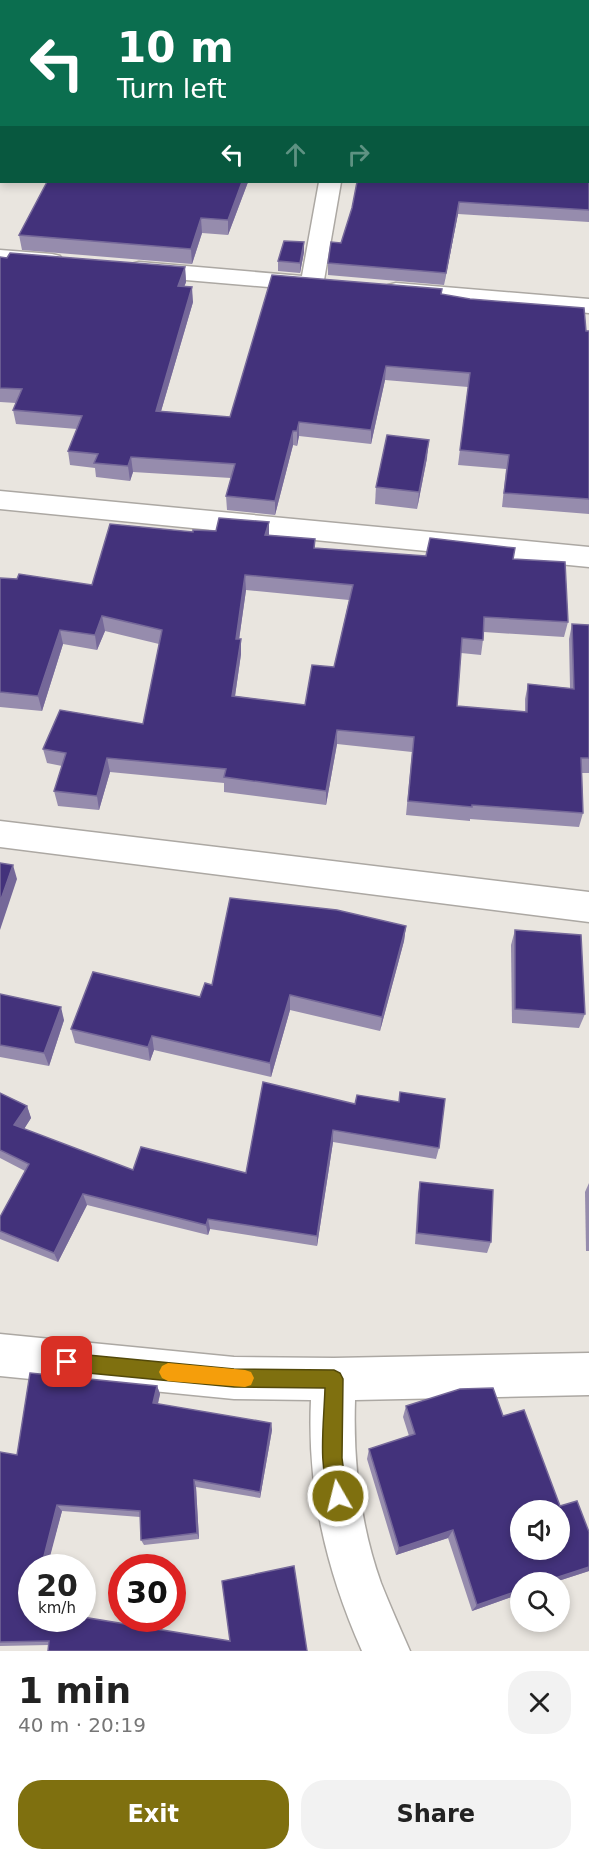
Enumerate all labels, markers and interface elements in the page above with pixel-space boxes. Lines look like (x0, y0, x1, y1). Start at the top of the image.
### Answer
text: 10 m (117, 23, 234, 72)
icon: left (18, 24, 96, 102)
text: Turn left (117, 73, 227, 104)
icon: left (216, 138, 249, 171)
icon: ahead (279, 138, 312, 171)
icon: right (342, 138, 375, 171)
pin (41, 1336, 92, 1387)
icon: arrive (50, 1345, 83, 1378)
position arrow (306, 1464, 370, 1528)
map controls (510, 1500, 570, 1632)
button: sound (510, 1500, 570, 1560)
speed limit sign: 30 (108, 1554, 186, 1632)
text: 20 (36, 1568, 78, 1603)
button: search (510, 1572, 570, 1632)
text: km/h (38, 1599, 76, 1617)
text: 1 min (18, 1670, 131, 1711)
button: close (508, 1671, 571, 1734)
text: 40 m · 20:19 (18, 1713, 146, 1737)
button: Exit (18, 1780, 289, 1849)
button: Share (301, 1780, 571, 1849)

